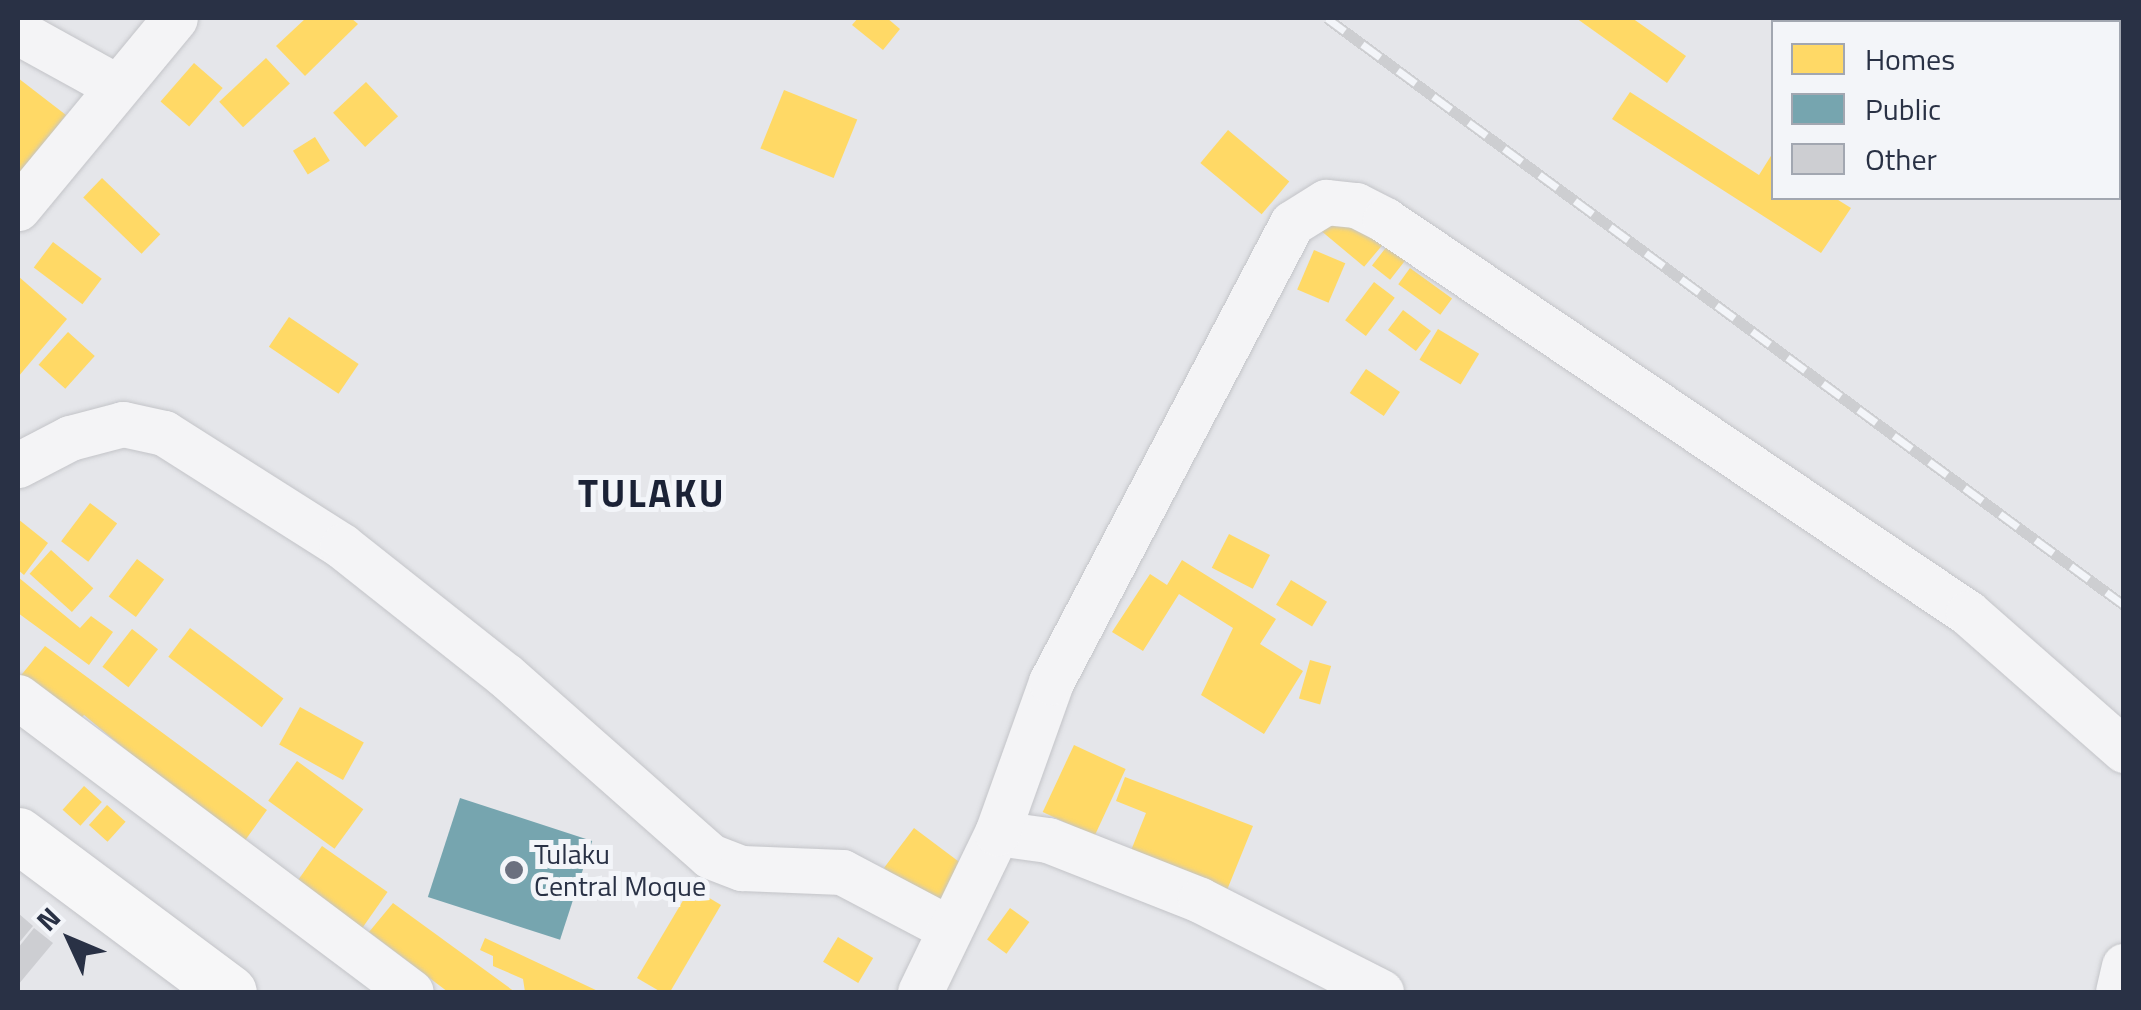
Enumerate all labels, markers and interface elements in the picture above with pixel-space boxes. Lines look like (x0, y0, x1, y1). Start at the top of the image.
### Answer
legend (1771, 20, 2121, 200)
text: Homes (1865, 36, 1955, 82)
text: Public (1865, 86, 1941, 132)
text: Other (1865, 136, 1937, 182)
district label: TULAKU (578, 471, 726, 517)
place label: Tulaku Central Moque (534, 837, 706, 903)
marker: Tulaku Central Moque (503, 859, 525, 881)
north arrow (20, 890, 120, 990)
text: N (26, 897, 70, 941)

